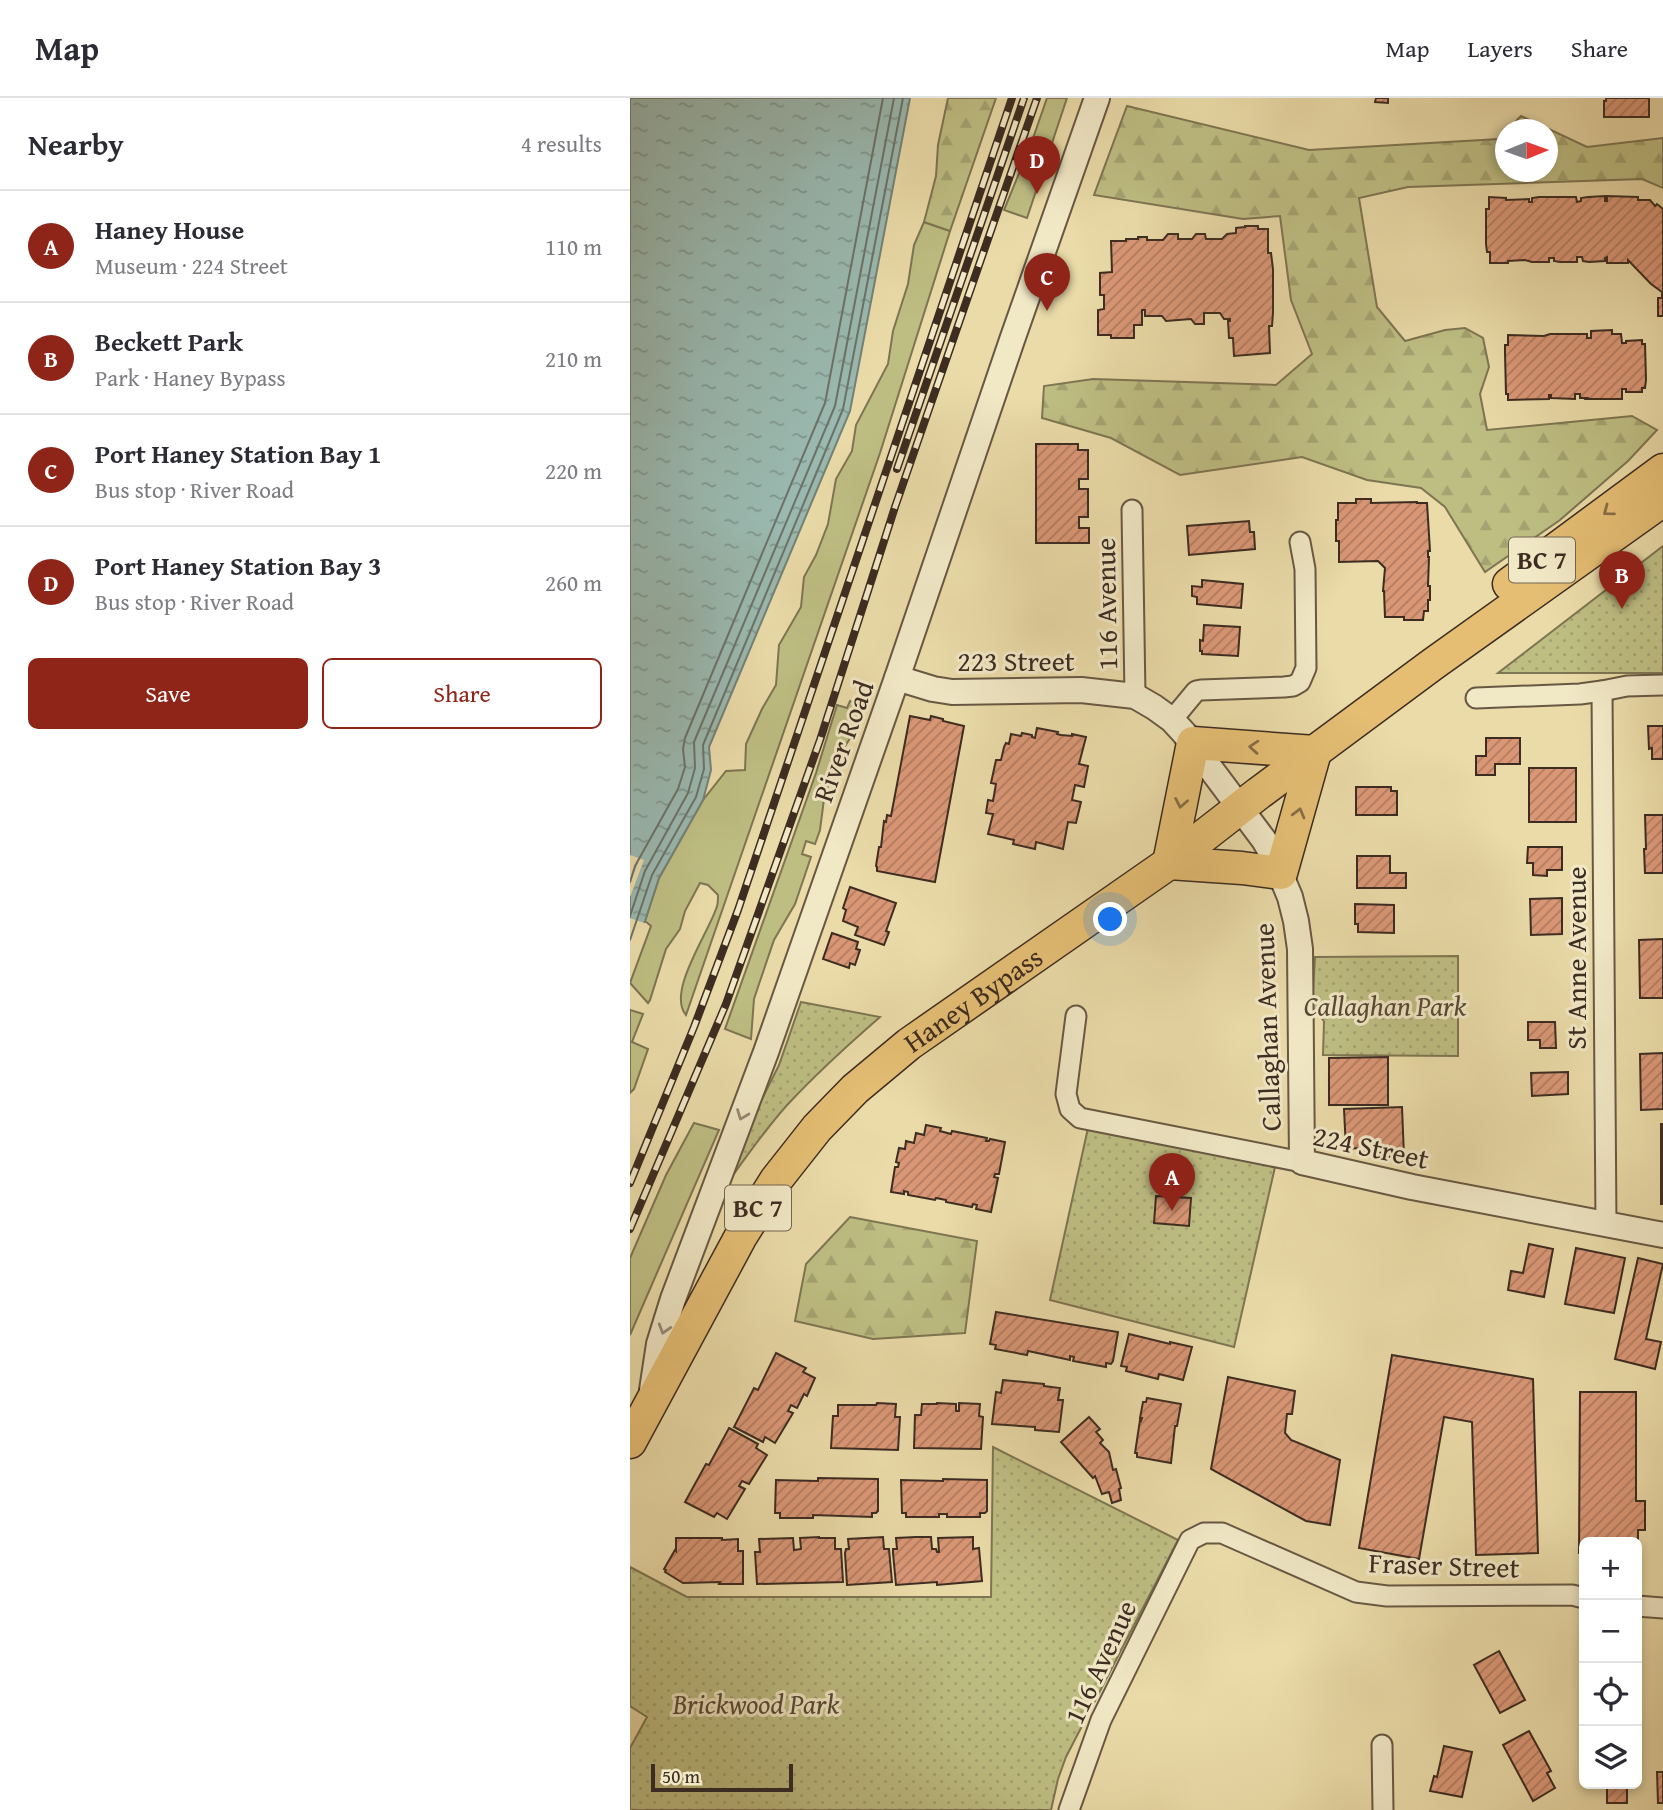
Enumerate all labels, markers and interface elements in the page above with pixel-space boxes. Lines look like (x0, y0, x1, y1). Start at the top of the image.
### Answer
text: Map (35, 24, 99, 72)
text: Map (1386, 31, 1429, 66)
text: Layers (1467, 31, 1533, 66)
text: Share (1571, 31, 1628, 66)
north arrow (1495, 119, 1558, 182)
text: Nearby (28, 122, 124, 166)
text: 4 results (521, 127, 602, 160)
pin: D (1014, 136, 1060, 194)
text: Haney House (95, 210, 244, 249)
text: A (44, 230, 58, 263)
text: 110 m (545, 230, 602, 263)
text: Museum · 224 Street (95, 249, 288, 282)
pin: C (1024, 253, 1070, 311)
text: Beckett Park (95, 322, 243, 361)
text: B (44, 342, 58, 375)
text: 210 m (545, 342, 602, 375)
text: Park · Haney Bypass (95, 361, 286, 394)
text: Port Haney Station Bay 1 (95, 434, 382, 473)
text: C (44, 454, 58, 487)
text: 220 m (545, 454, 602, 487)
text: Bus stop · River Road (95, 473, 294, 506)
one-way arrow (1603, 502, 1616, 515)
street label: 116 Avenue (1084, 537, 1127, 671)
road number: BC 7 (1509, 538, 1575, 582)
text: Port Haney Station Bay 3 (95, 546, 382, 585)
pin: B (1599, 551, 1645, 609)
text: D (44, 566, 58, 599)
text: 260 m (545, 566, 602, 599)
text: Bus stop · River Road (95, 585, 294, 618)
street label: 223 Street (957, 640, 1075, 681)
button: Save (28, 658, 308, 729)
button: Share (322, 658, 602, 729)
street label: River Road (802, 674, 883, 807)
one-way arrow (1248, 740, 1259, 755)
one-way arrow (1174, 797, 1189, 809)
one-way arrow (1291, 807, 1305, 819)
street label: St Anne Avenue (1555, 866, 1596, 1050)
your location (1093, 902, 1127, 936)
street label: Callaghan Avenue (1242, 922, 1291, 1132)
street label: Haney Bypass (895, 936, 1051, 1062)
park label: Callaghan Park (1304, 985, 1467, 1026)
one-way arrow (736, 1109, 750, 1121)
street label: 224 Street (1309, 1114, 1433, 1179)
pin: A (1149, 1153, 1195, 1211)
road number: BC 7 (725, 1186, 791, 1231)
one-way arrow (657, 1323, 672, 1335)
map controls (1579, 1537, 1642, 1789)
button: + (1579, 1537, 1642, 1600)
street label: Fraser Street (1368, 1541, 1520, 1588)
street label: 116 Avenue (1053, 1593, 1146, 1731)
button: − (1579, 1600, 1642, 1663)
button: locate (1579, 1663, 1642, 1726)
park label: Brickwood Park (672, 1683, 839, 1724)
button: layers (1579, 1726, 1642, 1789)
scale bar (651, 1761, 793, 1793)
text: 50 m (662, 1762, 700, 1790)

